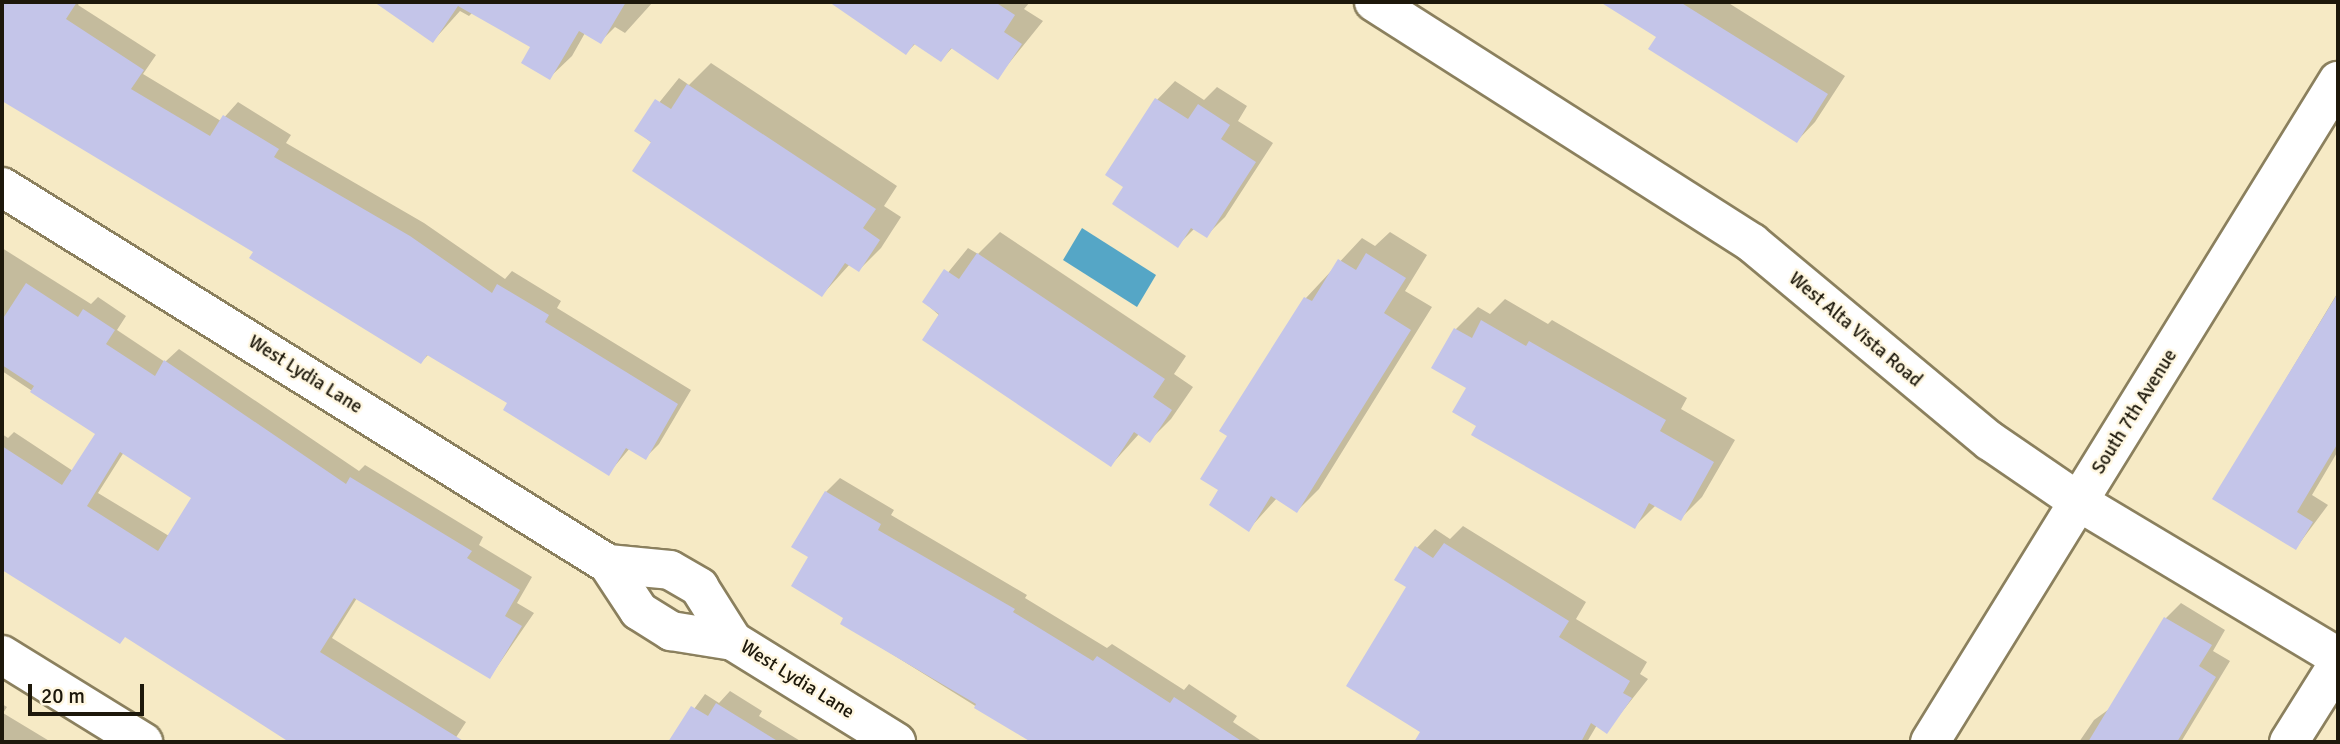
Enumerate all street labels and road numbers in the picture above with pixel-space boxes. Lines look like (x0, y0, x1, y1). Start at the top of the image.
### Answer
street label: West Alta Vista Road (1784, 268, 1926, 392)
street label: West Lydia Lane (244, 331, 366, 419)
street label: South 7th Avenue (2087, 345, 2183, 479)
street label: West Lydia Lane (736, 636, 858, 724)

